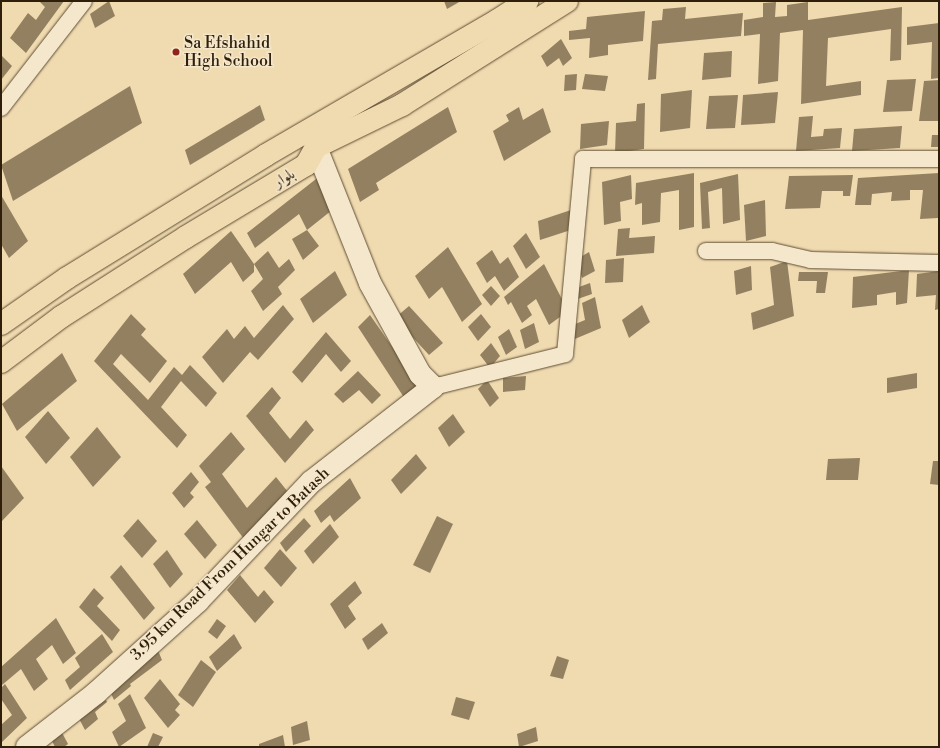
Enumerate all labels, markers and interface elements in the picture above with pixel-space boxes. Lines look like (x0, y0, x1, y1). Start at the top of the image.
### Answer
place label: Sa Efshahid High School (184, 33, 273, 71)
marker: Sa Efshahid High School (171, 47, 181, 57)
street label: بلوار (270, 164, 298, 192)
street label: 3.95 km Road From Hungar to Batash (126, 464, 334, 664)

